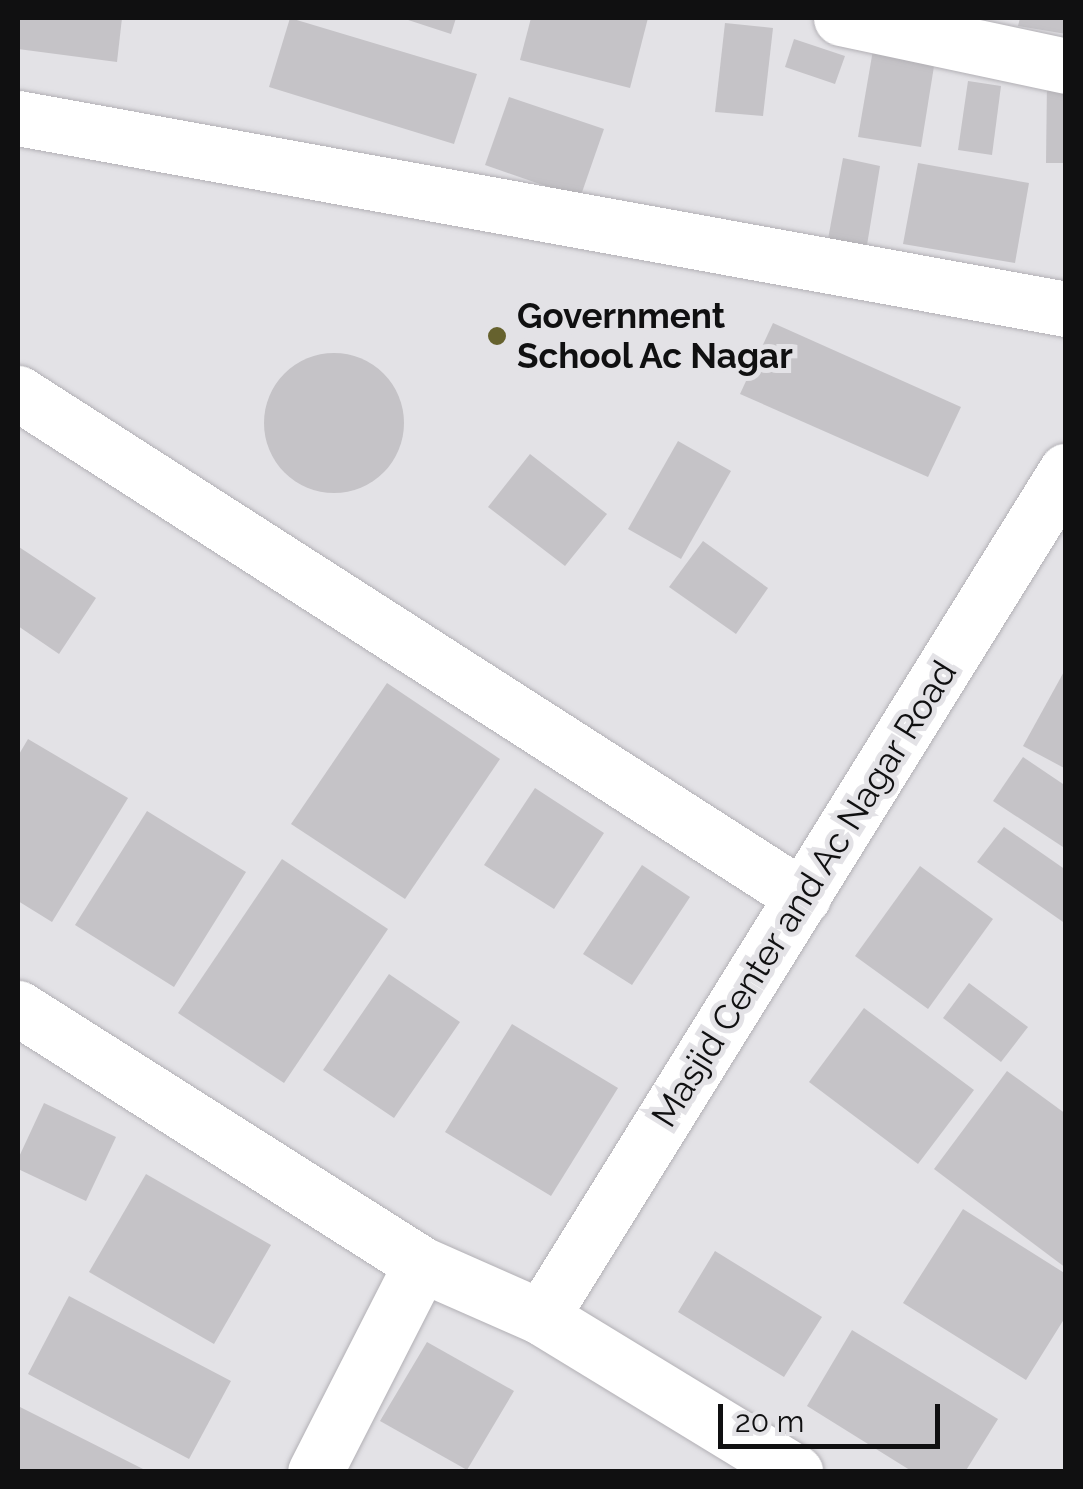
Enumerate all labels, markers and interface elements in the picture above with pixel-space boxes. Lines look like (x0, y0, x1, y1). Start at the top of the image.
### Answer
place label: Government School Ac Nagar (517, 295, 795, 377)
marker: Government School Ac Nagar (486, 325, 508, 347)
street label: Masjid Center and Ac Nagar Road (642, 652, 966, 1136)
scale bar (723, 1384, 946, 1446)
text: 20 m (735, 1404, 804, 1439)

